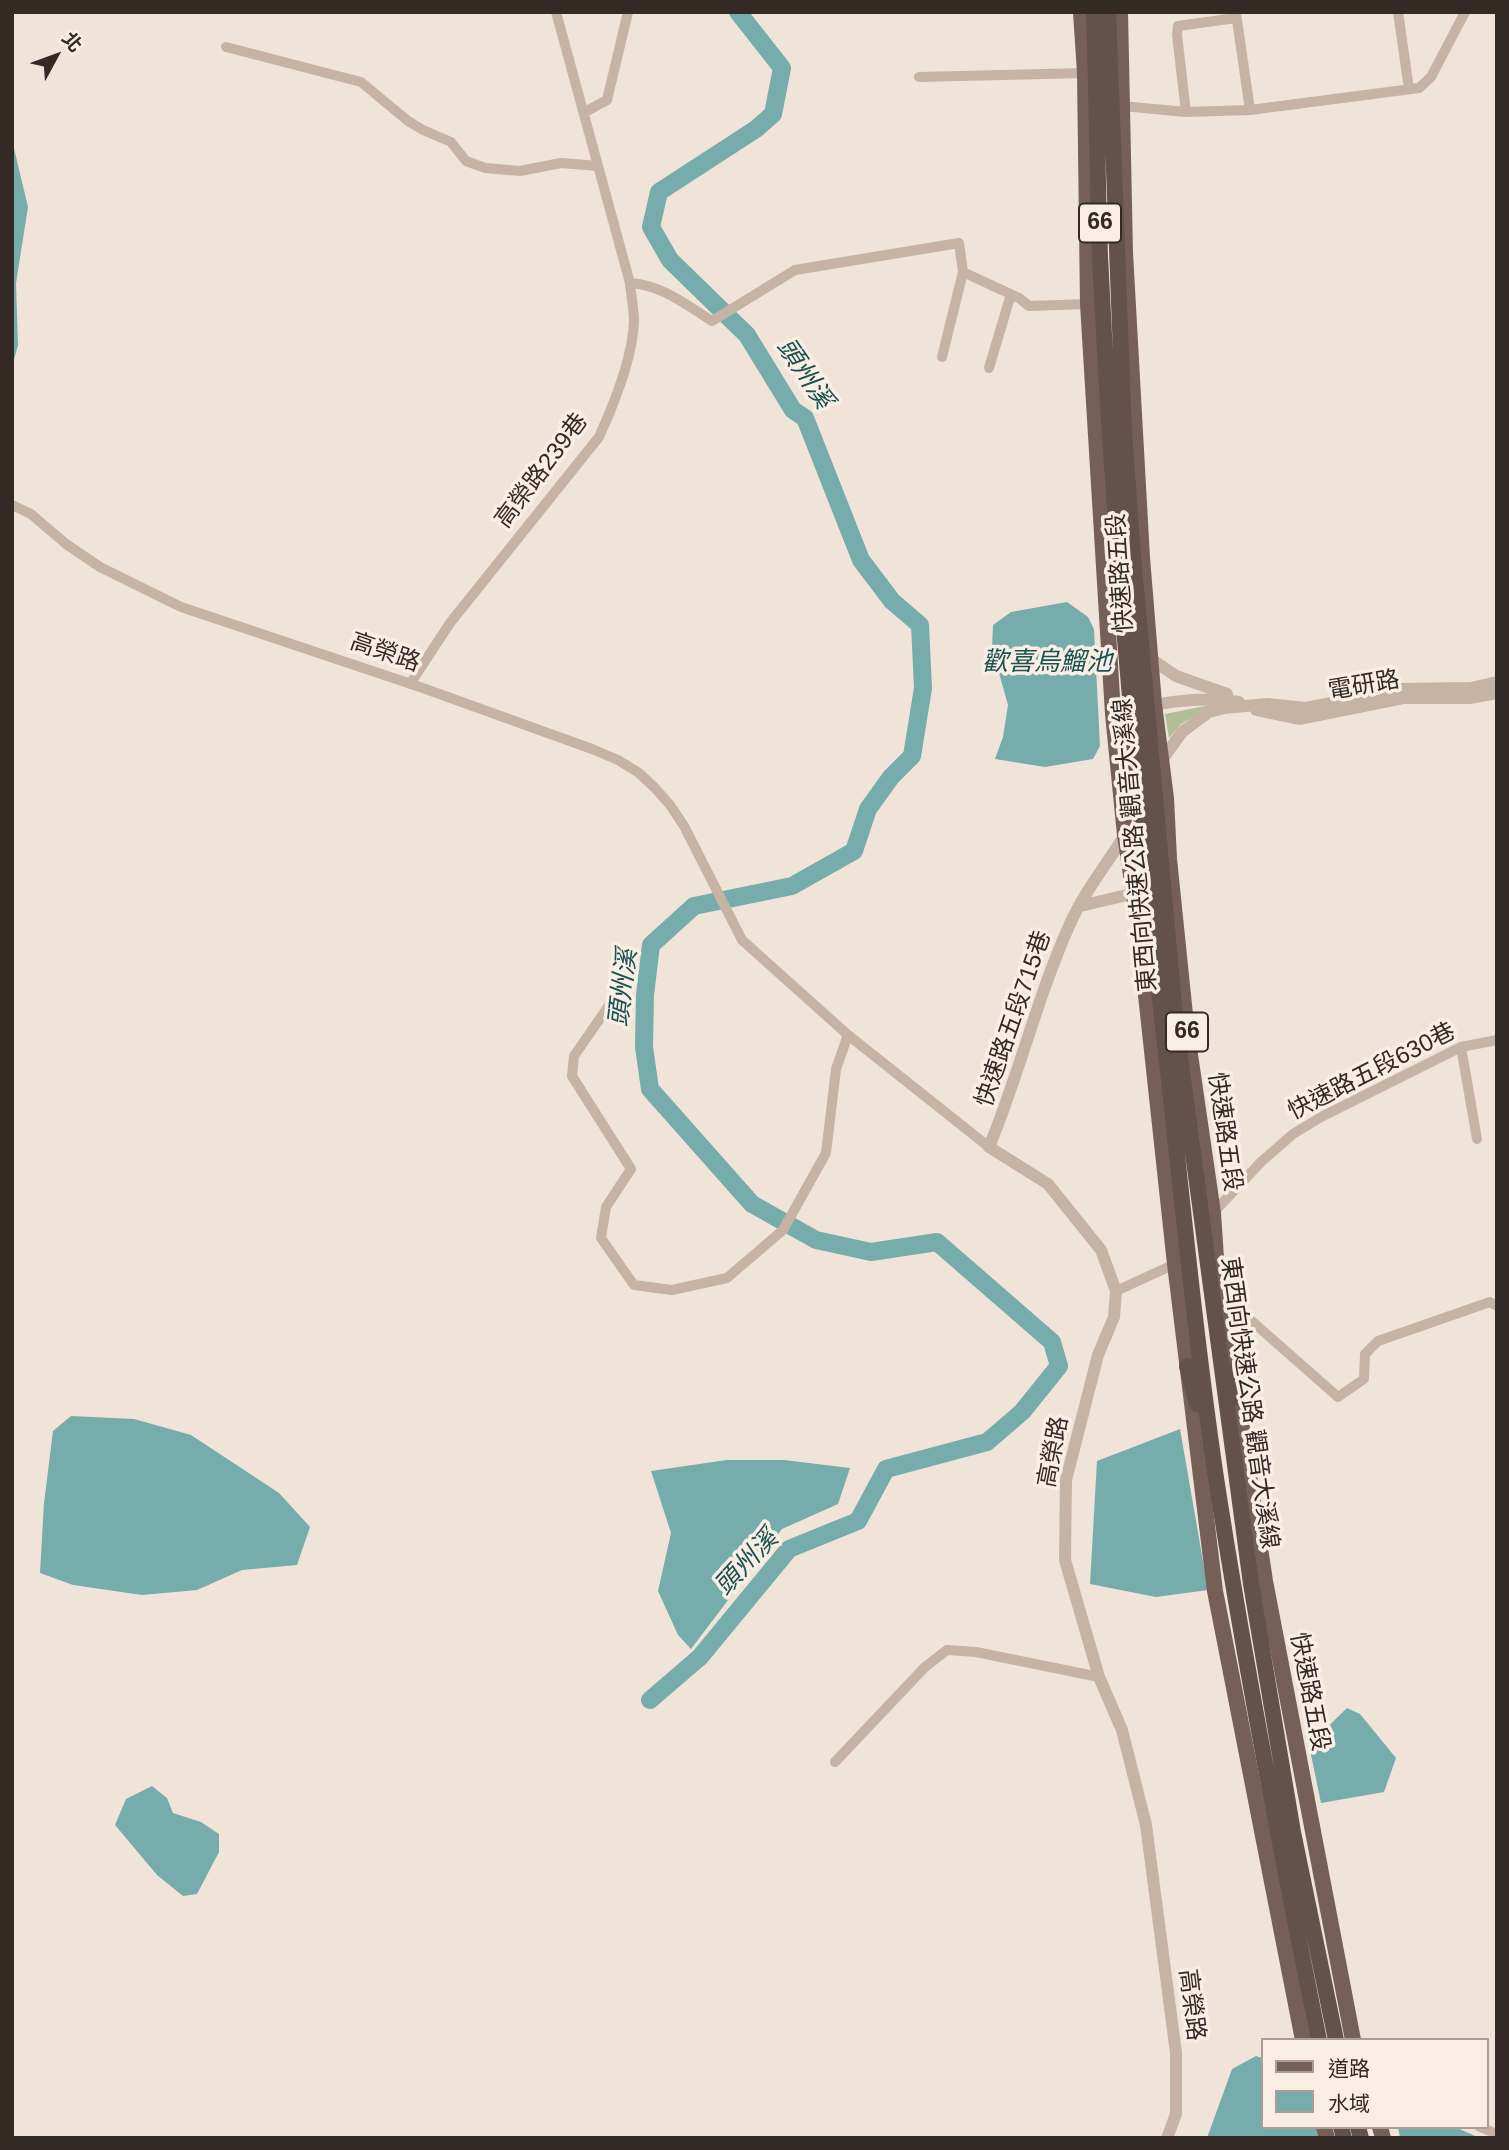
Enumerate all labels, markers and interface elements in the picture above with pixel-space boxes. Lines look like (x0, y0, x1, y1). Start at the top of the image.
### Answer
north arrow (21, 21, 91, 91)
text: 北 (58, 28, 86, 56)
road number: 66 (1079, 204, 1121, 243)
water label: 頭州溪 (769, 333, 839, 415)
street label: 高榮路239巷 (490, 408, 594, 534)
street label: 快速路五段 (1102, 512, 1140, 634)
street label: 高榮路 (346, 628, 424, 678)
water label: 歡喜烏鰡池 (982, 647, 1112, 679)
street label: 電研路 (1326, 666, 1402, 706)
street label: 東西向快速公路 觀音大溪線 (1109, 697, 1163, 993)
street label: 快速路五段715巷 (970, 927, 1058, 1111)
water label: 頭州溪 (604, 947, 644, 1029)
road number: 66 (1166, 1012, 1208, 1051)
street label: 快速路五段630巷 (1283, 1017, 1461, 1127)
street label: 快速路五段 (1201, 1071, 1247, 1193)
street label: 東西向快速公路 觀音大溪線 (1214, 1255, 1284, 1551)
street label: 高榮路 (1033, 1414, 1075, 1490)
water label: 頭州溪 (709, 1524, 785, 1602)
street label: 快速路五段 (1283, 1630, 1335, 1754)
street label: 高榮路 (1172, 1968, 1210, 2042)
legend (1260, 2038, 1488, 2129)
text: 道路 (1328, 2057, 1370, 2080)
text: 水域 (1328, 2092, 1370, 2115)

